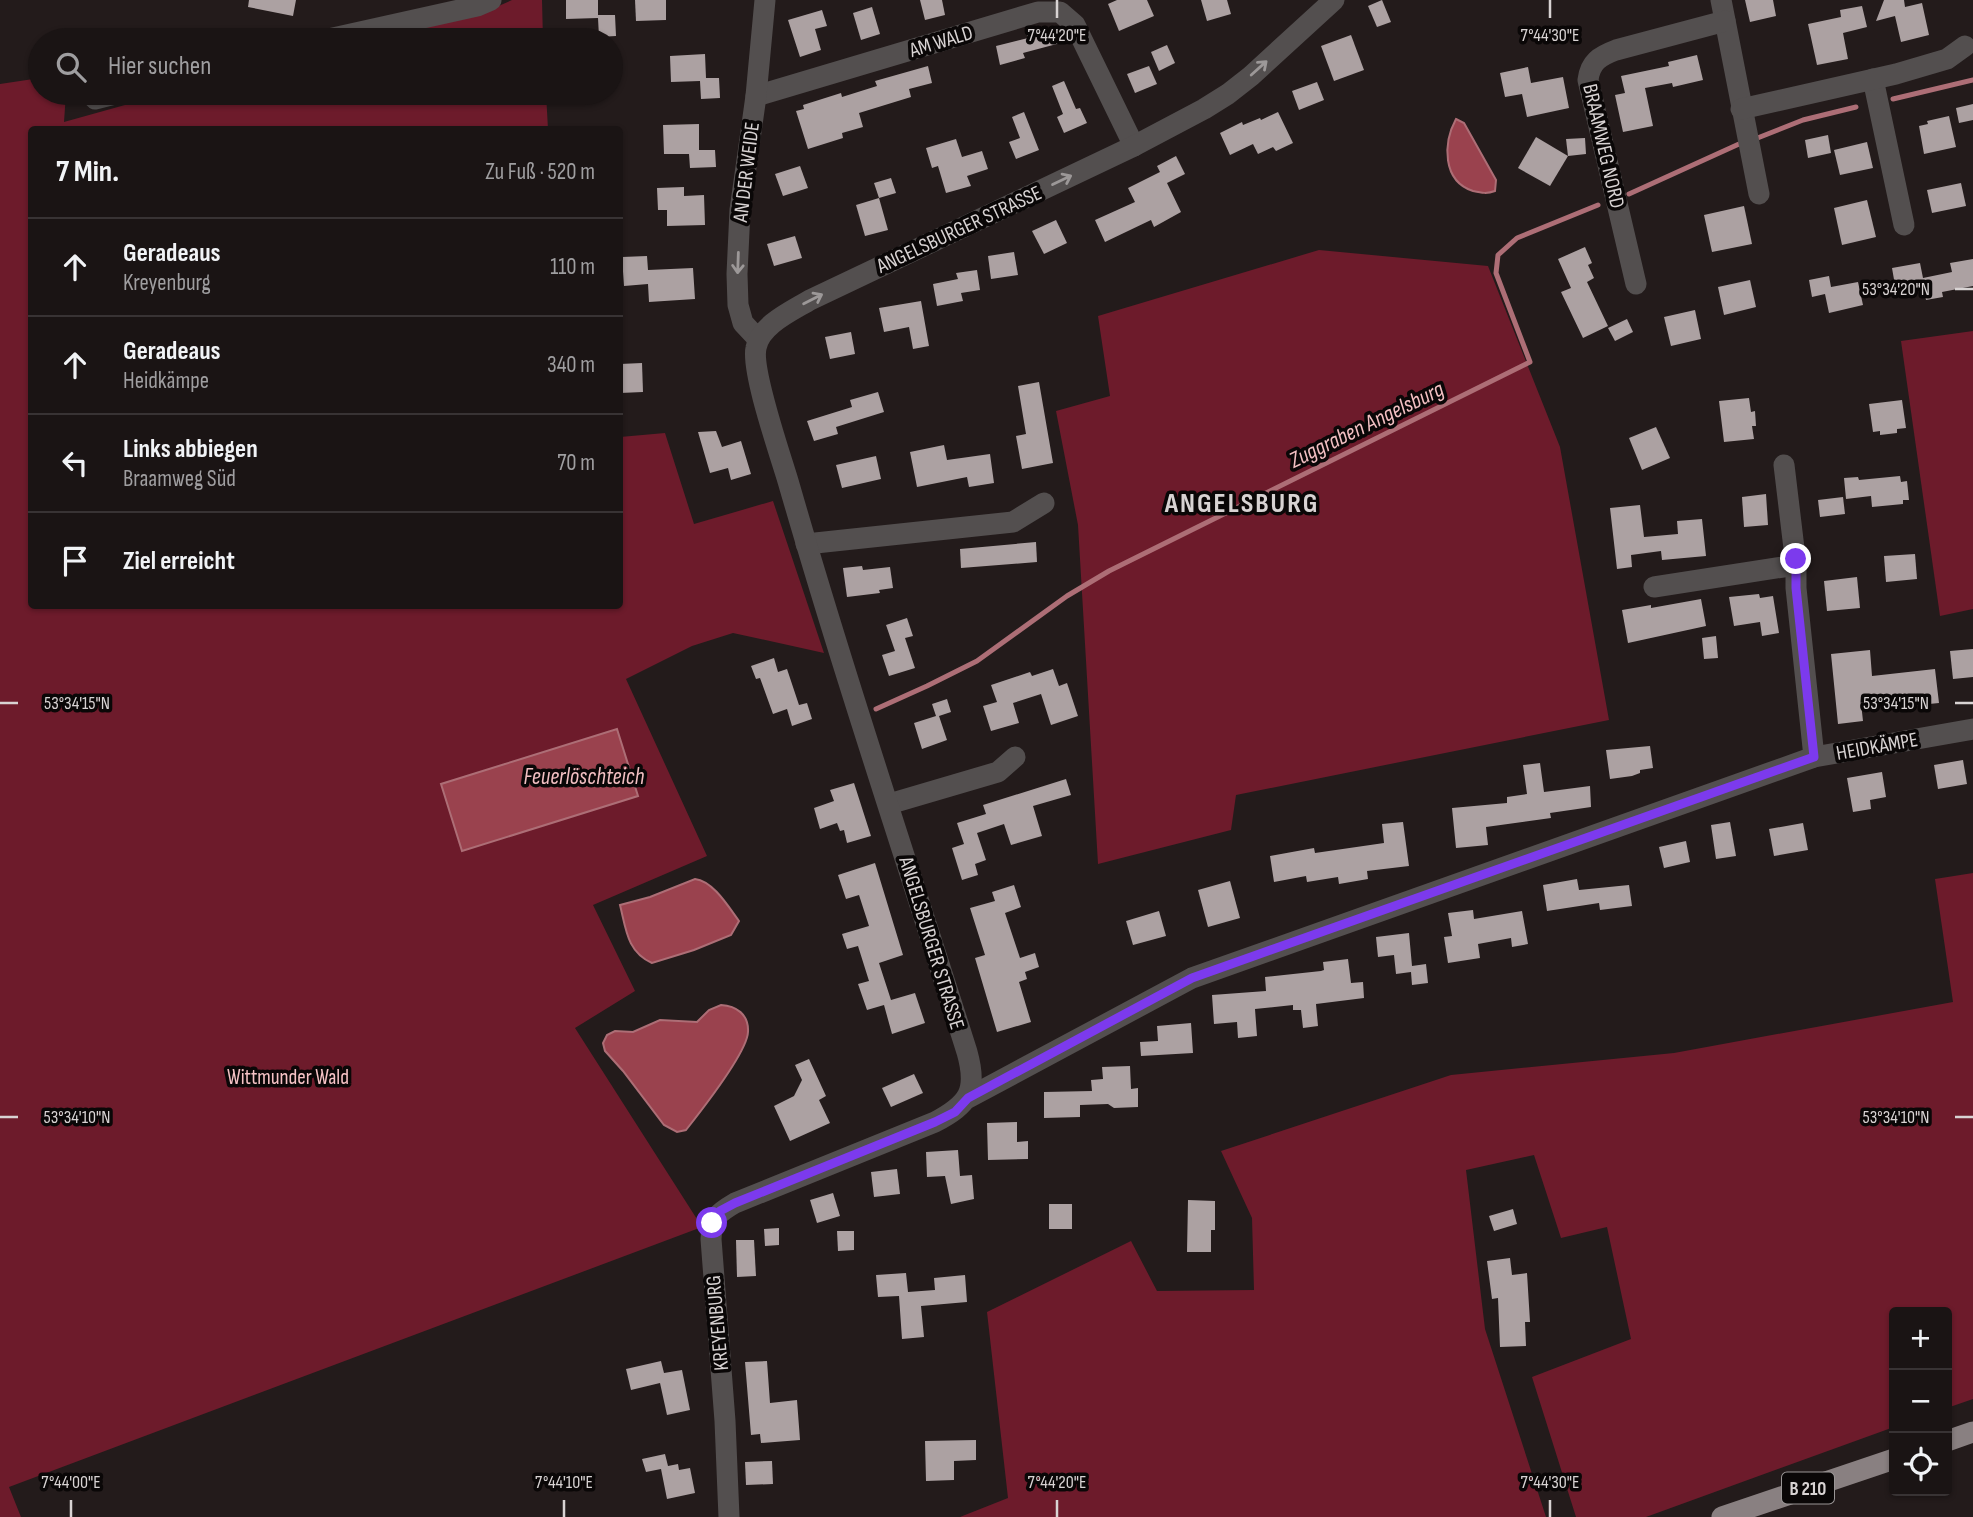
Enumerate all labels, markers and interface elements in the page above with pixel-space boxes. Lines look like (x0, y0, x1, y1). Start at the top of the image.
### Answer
street label: AM WALD (905, 20, 976, 63)
text: 7°44'20"E (1028, 25, 1086, 46)
text: 7°44'30"E (1520, 25, 1580, 46)
search box (28, 28, 623, 105)
icon: search (52, 48, 90, 86)
text: Hier suchen (108, 51, 211, 82)
one-way arrow (1250, 60, 1268, 76)
street label: BRAAMWEG NORD (1577, 82, 1630, 211)
street label: AN DER WEIDE (728, 121, 765, 225)
text: 7 Min. (56, 154, 119, 190)
text: Zu Fuß · 520 m (485, 158, 595, 186)
one-way arrow (1051, 173, 1073, 186)
street label: ANGELSBURGER STRASSE (872, 180, 1046, 279)
text: Geradeaus (123, 238, 221, 269)
icon: ahead (56, 248, 94, 286)
one-way arrow (731, 251, 744, 273)
text: 110 m (550, 253, 595, 281)
text: Kreyenburg (123, 269, 211, 297)
text: 53°34'20"N (1862, 279, 1930, 300)
one-way arrow (802, 292, 823, 306)
text: Geradeaus (123, 336, 221, 367)
icon: ahead (56, 346, 94, 384)
text: 340 m (547, 351, 595, 379)
text: Heidkämpe (123, 367, 209, 395)
water label: Zuggraben Angelsburg (1284, 375, 1449, 475)
text: Links abbiegen (123, 434, 258, 465)
icon: left (56, 444, 94, 482)
text: 70 m (557, 449, 595, 477)
text: Braamweg Süd (123, 465, 236, 493)
district label: ANGELSBURG (1164, 487, 1319, 520)
icon: arrive (56, 542, 94, 580)
route end (1780, 543, 1811, 574)
text: Ziel erreicht (123, 546, 235, 577)
text: 53°34'15"N (44, 693, 110, 714)
text: 53°34'15"N (1863, 693, 1929, 714)
street label: HEIDKÄMPE (1834, 727, 1920, 766)
water label: Feuerlöschteich (524, 763, 645, 791)
street label: ANGELSBURGER STRASSE (893, 853, 970, 1032)
park label: Wittmunder Wald (227, 1065, 349, 1090)
text: 53°34'10"N (44, 1107, 110, 1128)
text: 53°34'10"N (1863, 1107, 1929, 1128)
route start (696, 1207, 727, 1238)
street label: KREYENBURG (701, 1274, 734, 1372)
map controls (1889, 1307, 1952, 1496)
button: + (1889, 1307, 1952, 1370)
button: − (1889, 1370, 1952, 1433)
button: locate (1889, 1433, 1952, 1496)
text: 7°44'00"E (41, 1472, 101, 1493)
text: 7°44'10"E (535, 1472, 593, 1493)
text: 7°44'20"E (1028, 1472, 1086, 1493)
text: 7°44'30"E (1520, 1472, 1580, 1493)
road number: B 210 (1782, 1472, 1834, 1504)

